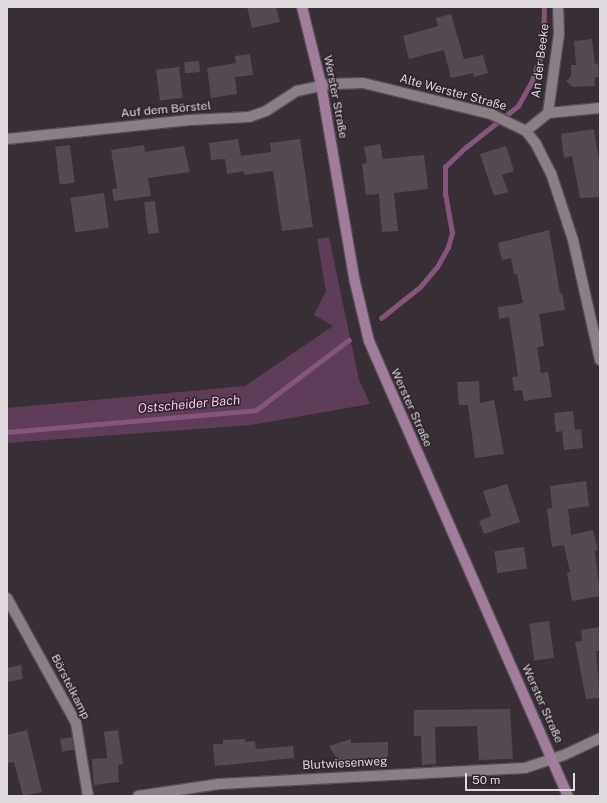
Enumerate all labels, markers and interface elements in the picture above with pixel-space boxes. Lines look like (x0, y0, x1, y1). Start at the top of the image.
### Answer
street label: An der Beeke (529, 23, 553, 99)
street label: Werster Straße (320, 54, 350, 140)
street label: Alte Werster Straße (398, 72, 508, 114)
street label: Auf dem Börstel (120, 99, 212, 121)
street label: Werster Straße (387, 366, 435, 450)
water label: Ostscheider Bach (137, 393, 241, 417)
street label: Börstelkamp (47, 652, 93, 722)
street label: Werster Straße (518, 662, 566, 746)
street label: Blutwiesenweg (302, 755, 388, 773)
scale bar (467, 765, 577, 791)
text: 50 m (472, 773, 500, 787)

